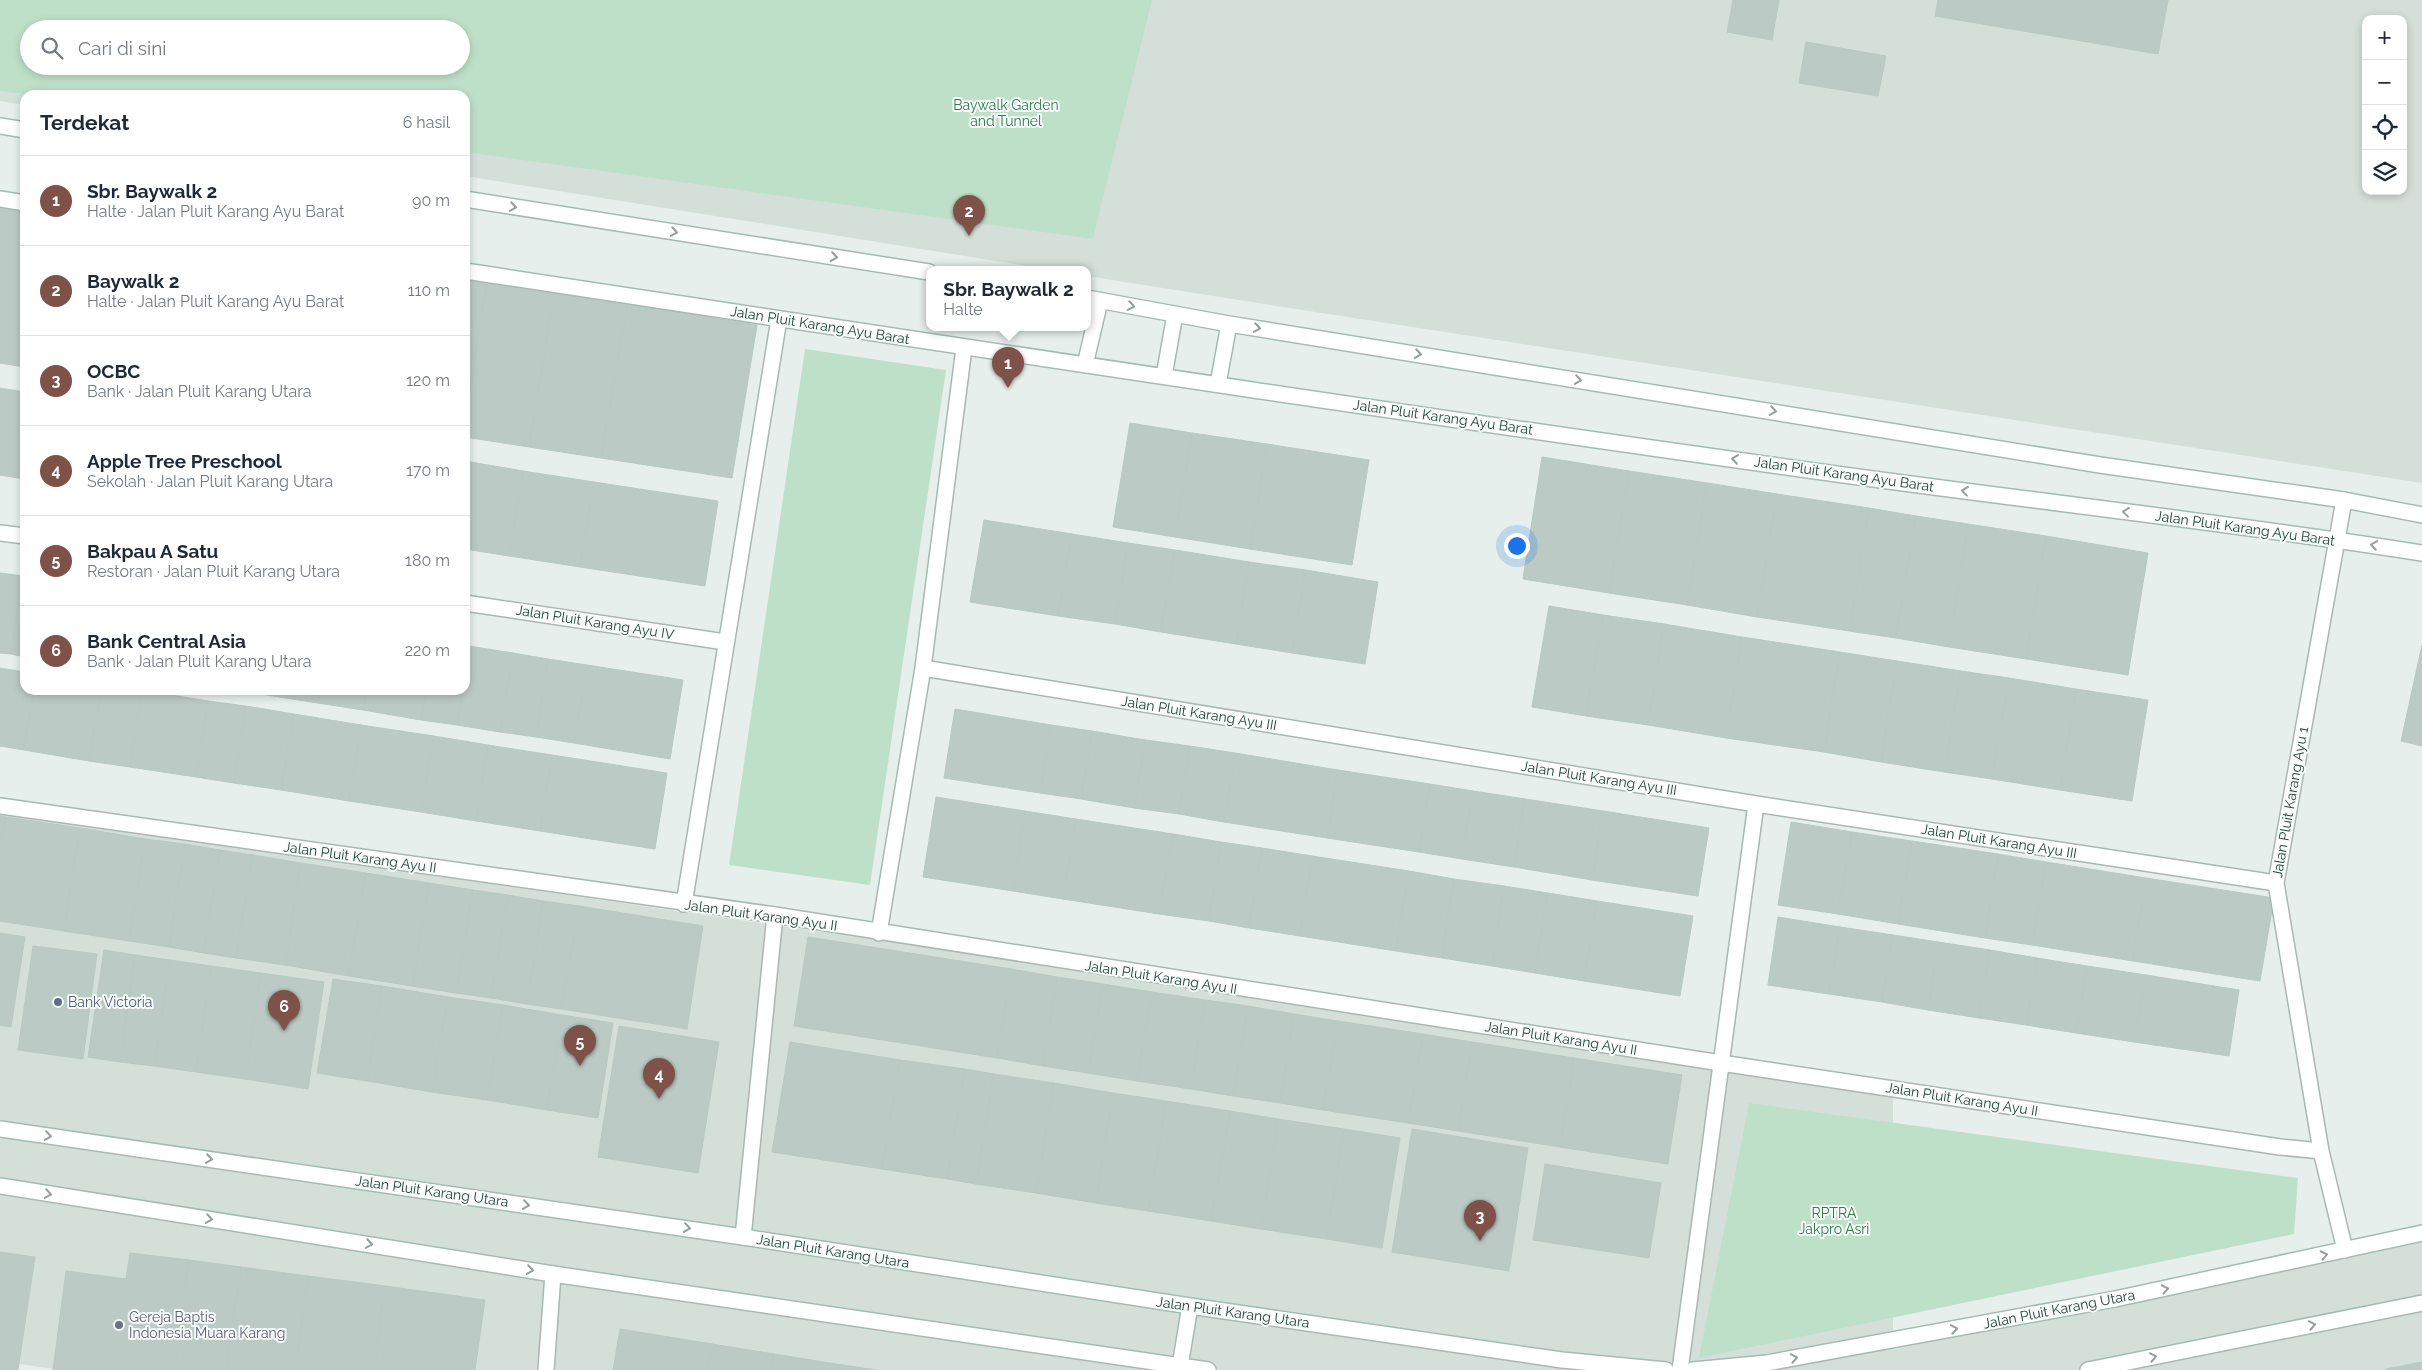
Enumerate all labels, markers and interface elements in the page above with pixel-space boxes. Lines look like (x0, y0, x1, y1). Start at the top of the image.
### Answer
map controls (2362, 15, 2407, 195)
button: + (2362, 15, 2407, 60)
search box (20, 20, 470, 75)
icon: search (38, 34, 66, 62)
text: Cari di sini (78, 37, 166, 59)
button: − (2362, 60, 2407, 105)
park label: Baywalk Garden and Tunnel (953, 97, 1059, 129)
button: locate (2362, 105, 2407, 150)
text: Terdekat (40, 110, 129, 135)
text: 6 hasil (403, 113, 450, 132)
button: layers (2362, 150, 2407, 195)
text: Sbr. Baywalk 2 (87, 180, 217, 202)
text: 1 (52, 191, 60, 210)
text: 90 m (412, 191, 450, 210)
pin: 2 (953, 195, 985, 236)
one-way arrow (509, 201, 518, 211)
text: Halte · Jalan Pluit Karang Ayu Barat (87, 202, 344, 221)
one-way arrow (670, 226, 678, 237)
one-way arrow (830, 252, 839, 262)
popup (926, 266, 1091, 331)
text: Baywalk 2 (87, 270, 179, 292)
text: Sbr. Baywalk 2 (943, 278, 1074, 300)
text: 2 (51, 281, 61, 300)
text: 110 m (408, 281, 450, 300)
text: Halte · Jalan Pluit Karang Ayu Barat (87, 292, 344, 311)
text: Halte (943, 300, 983, 319)
one-way arrow (1126, 300, 1135, 310)
street label: Jalan Pluit Karang Ayu Barat (729, 303, 911, 347)
one-way arrow (1253, 323, 1262, 333)
pin: 1 (992, 347, 1024, 388)
one-way arrow (1414, 348, 1422, 358)
text: OCBC (87, 360, 140, 382)
text: 3 (52, 371, 60, 390)
text: 120 m (406, 371, 450, 390)
one-way arrow (1574, 374, 1583, 384)
text: Bank · Jalan Pluit Karang Utara (87, 382, 311, 401)
street label: Jalan Pluit Karang Ayu Barat (1352, 396, 1534, 438)
one-way arrow (1769, 405, 1778, 415)
text: Apple Tree Preschool (87, 450, 282, 472)
street label: Jalan Pluit Karang Ayu Barat (1753, 453, 1935, 495)
one-way arrow (1730, 454, 1738, 465)
text: 4 (51, 461, 61, 480)
text: 170 m (406, 461, 450, 480)
text: Sekolah · Jalan Pluit Karang Utara (87, 472, 333, 491)
one-way arrow (1961, 486, 1969, 497)
one-way arrow (2122, 507, 2130, 518)
street label: Jalan Pluit Karang Ayu Barat (2154, 507, 2336, 549)
your location (1504, 533, 1530, 559)
text: Bakpau A Satu (87, 540, 218, 562)
one-way arrow (2369, 541, 2378, 551)
text: 5 (52, 551, 60, 570)
text: 180 m (405, 551, 450, 570)
text: Restoran · Jalan Pluit Karang Utara (87, 562, 340, 581)
street label: Jalan Pluit Karang Ayu IV (515, 602, 676, 642)
text: Bank Central Asia (87, 630, 246, 652)
text: 6 (51, 641, 61, 660)
text: 220 m (405, 641, 450, 660)
text: Bank · Jalan Pluit Karang Utara (87, 652, 311, 671)
street label: Jalan Pluit Karang Ayu III (1120, 693, 1278, 733)
street label: Jalan Pluit Karang Ayu 1 (2269, 725, 2311, 879)
street label: Jalan Pluit Karang Ayu III (1520, 758, 1678, 798)
street label: Jalan Pluit Karang Ayu III (1920, 821, 2078, 861)
street label: Jalan Pluit Karang Ayu II (283, 838, 437, 876)
street label: Jalan Pluit Karang Ayu II (684, 896, 838, 934)
street label: Jalan Pluit Karang Ayu II (1084, 957, 1238, 997)
pin: 6 (268, 990, 300, 1031)
place label: Bank Victoria (68, 994, 152, 1010)
marker: Bank Victoria (52, 996, 64, 1008)
street label: Jalan Pluit Karang Ayu II (1484, 1018, 1638, 1058)
pin: 5 (564, 1025, 596, 1066)
pin: 4 (643, 1058, 675, 1099)
street label: Jalan Pluit Karang Ayu II (1885, 1079, 2039, 1119)
one-way arrow (44, 1130, 53, 1140)
one-way arrow (205, 1153, 213, 1164)
street label: Jalan Pluit Karang Utara (354, 1172, 510, 1210)
one-way arrow (44, 1188, 53, 1198)
one-way arrow (522, 1199, 530, 1210)
pin: 3 (1464, 1200, 1496, 1241)
park label: RPTRA Jakpro Asri (1799, 1205, 1869, 1237)
one-way arrow (205, 1213, 213, 1224)
one-way arrow (682, 1223, 691, 1233)
street label: Jalan Pluit Karang Utara (755, 1231, 911, 1271)
one-way arrow (365, 1239, 374, 1249)
one-way arrow (2319, 1250, 2328, 1260)
one-way arrow (526, 1264, 534, 1275)
one-way arrow (2160, 1284, 2169, 1295)
street label: Jalan Pluit Karang Utara (1982, 1286, 2136, 1332)
street label: Jalan Pluit Karang Utara (1155, 1293, 1311, 1331)
place label: Gereja Baptis Indonesia Muara Karang (129, 1309, 285, 1341)
marker: Gereja Baptis Indonesia Muara Karang (113, 1319, 125, 1331)
one-way arrow (2307, 1320, 2316, 1331)
one-way arrow (1949, 1324, 1958, 1334)
one-way arrow (2148, 1352, 2157, 1363)
one-way arrow (1789, 1354, 1798, 1364)

